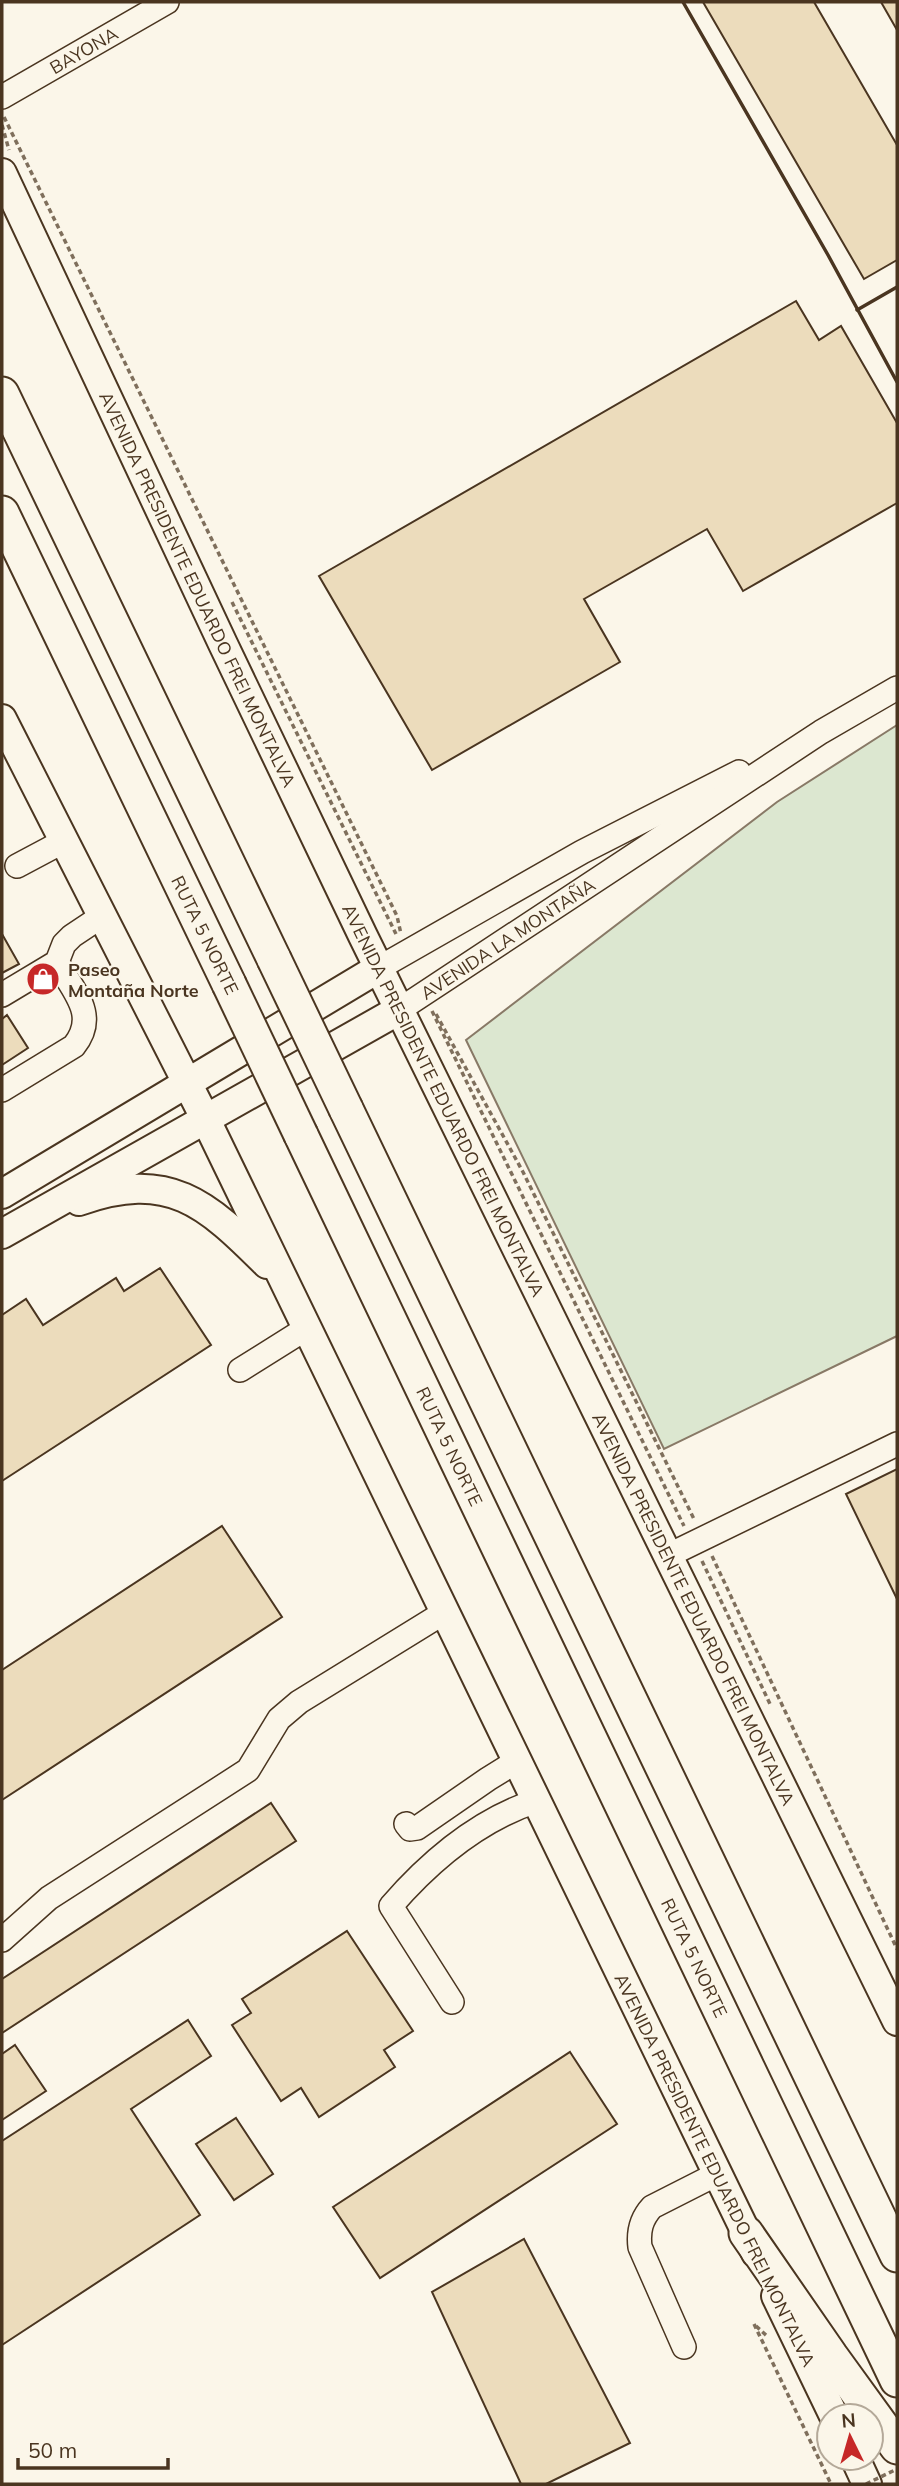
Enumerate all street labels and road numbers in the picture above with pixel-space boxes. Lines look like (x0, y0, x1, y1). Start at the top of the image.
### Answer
street label: BAYONA (45, 21, 122, 79)
street label: AVENIDA PRESIDENTE EDUARDO FREI MONTALVA (95, 388, 301, 791)
street label: RUTA 5 NORTE (166, 872, 244, 998)
street label: AVENIDA LA MONTAÑA (416, 873, 599, 1004)
street label: AVENIDA PRESIDENTE EDUARDO FREI MONTALVA (338, 900, 550, 1300)
street label: RUTA 5 NORTE (412, 1383, 488, 1510)
street label: AVENIDA PRESIDENTE EDUARDO FREI MONTALVA (588, 1409, 800, 1809)
street label: RUTA 5 NORTE (656, 1894, 733, 2021)
street label: AVENIDA PRESIDENTE EDUARDO FREI MONTALVA (609, 1970, 821, 2370)

